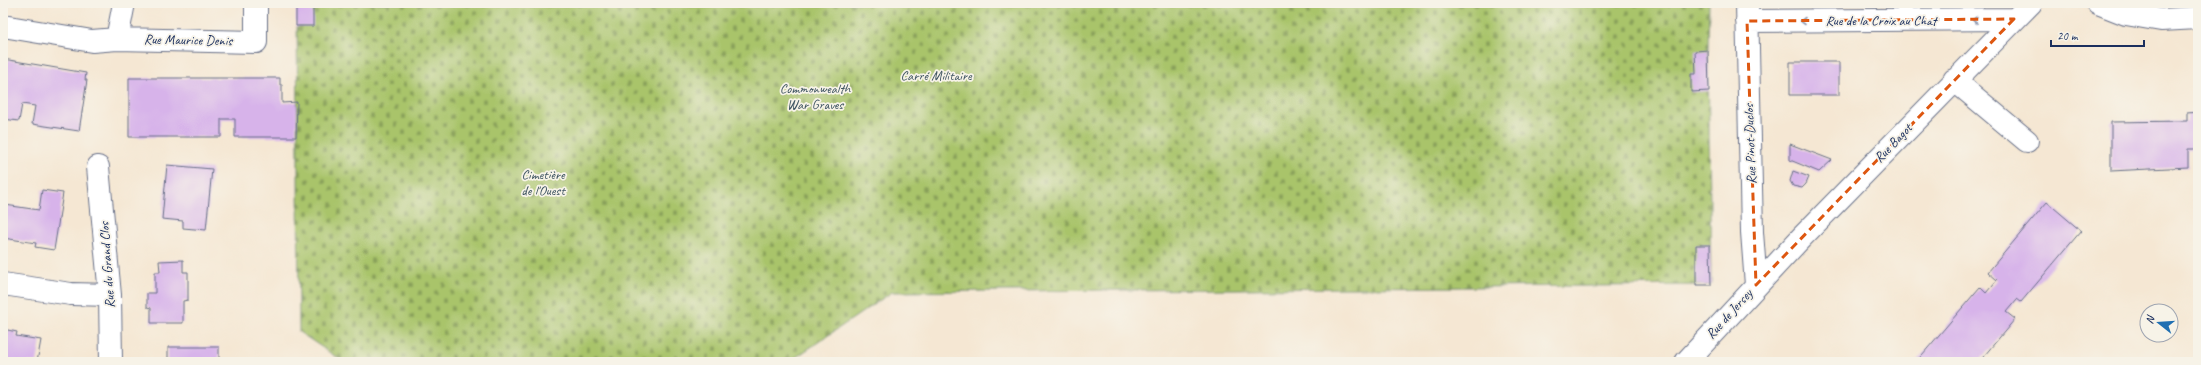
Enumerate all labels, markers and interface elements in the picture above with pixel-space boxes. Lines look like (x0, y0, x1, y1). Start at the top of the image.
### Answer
street label: Rue de la Croix au Chat (1826, 12, 1939, 29)
one-way arrow (1972, 16, 1978, 24)
one-way arrow (1800, 17, 1806, 25)
scale bar (2051, 22, 2144, 48)
text: 20 m (2057, 28, 2079, 44)
street label: Rue Maurice Denis (144, 31, 233, 49)
park label: Carré Militaire (900, 67, 973, 84)
park label: Commonwealth War Graves (780, 80, 852, 113)
street label: Rue Pinot-Duclos (1740, 102, 1760, 184)
street label: Rue Bagot (1870, 119, 1917, 166)
park label: Cimetière de l'Ouest (521, 166, 566, 199)
street label: Rue du Grand Clos (95, 220, 118, 309)
street label: Rue de Jersey (1702, 285, 1757, 343)
north arrow (2139, 303, 2179, 343)
text: N (2142, 313, 2158, 325)

